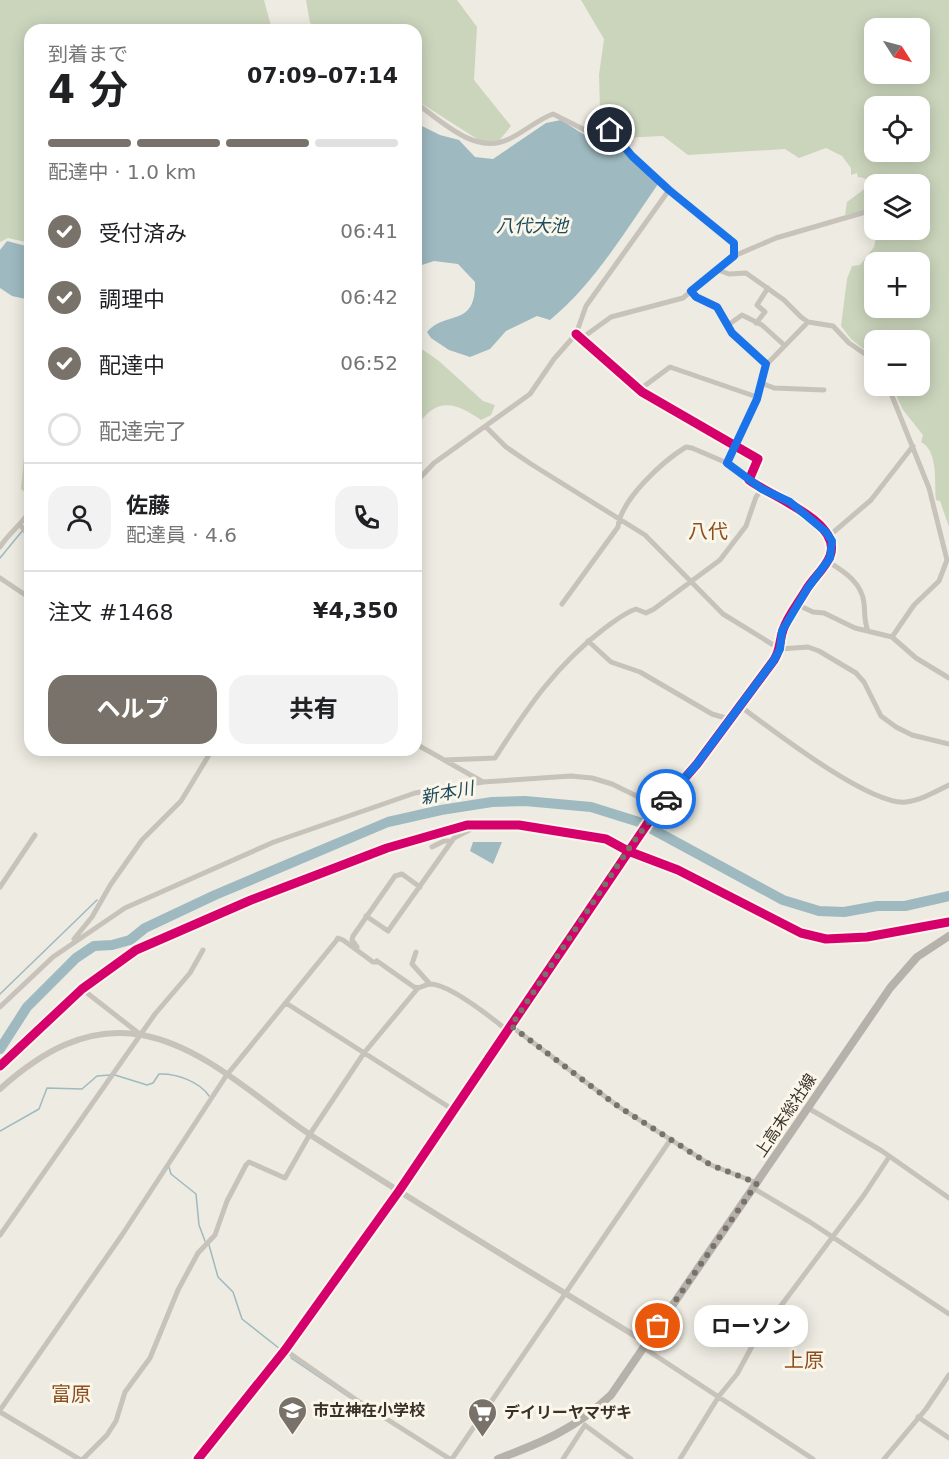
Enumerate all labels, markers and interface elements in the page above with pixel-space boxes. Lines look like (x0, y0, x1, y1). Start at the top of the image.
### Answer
north arrow (864, 18, 930, 84)
map controls (864, 18, 930, 396)
text: 到着まで (48, 42, 128, 66)
text: 07:09–07:14 (247, 63, 398, 88)
text: 4 分 (48, 67, 128, 112)
button: locate (864, 96, 930, 162)
pin (584, 104, 635, 155)
icon: home (593, 113, 626, 146)
text: 配達中 · 1.0 km (48, 160, 196, 184)
button: layers (864, 174, 930, 240)
icon: check (48, 215, 81, 248)
water label: 八代大池 (496, 215, 570, 236)
text: 06:41 (340, 219, 398, 243)
text: 受付済み (99, 221, 187, 246)
button: + (864, 252, 930, 318)
icon: check (48, 281, 81, 314)
text: 06:42 (340, 285, 398, 309)
text: 調理中 (99, 287, 165, 312)
button: − (864, 330, 930, 396)
icon: check (48, 347, 81, 380)
text: 06:52 (340, 351, 398, 375)
text: 配達中 (99, 353, 165, 378)
text: 配達完了 (99, 419, 187, 444)
button: person (48, 486, 111, 549)
button: phone (335, 486, 398, 549)
text: 佐藤 (126, 493, 170, 518)
district label: 八代 (688, 519, 728, 543)
text: 配達員 · 4.6 (126, 523, 237, 547)
text: ¥4,350 (313, 598, 398, 623)
text: 注文 #1468 (48, 600, 173, 625)
button: ヘルプ (48, 675, 217, 744)
button: 共有 (229, 675, 398, 744)
courier (636, 769, 696, 829)
water label: 新本川 (418, 777, 477, 808)
icon: car (650, 783, 683, 816)
street label: 上高末総社線 (751, 1070, 820, 1160)
pin (632, 1300, 683, 1351)
callout: ローソン (694, 1305, 808, 1347)
icon: bag (641, 1309, 674, 1342)
text: ローソン (711, 1314, 791, 1338)
district label: 上原 (784, 1348, 824, 1372)
district label: 富原 (51, 1382, 91, 1406)
school or university icon: 市立神在小学校 (276, 1394, 308, 1436)
supermarket icon: デイリーヤマザキ (467, 1396, 499, 1438)
place label: 市立神在小学校 (313, 1401, 425, 1420)
place label: デイリーヤマザキ (504, 1403, 632, 1422)

